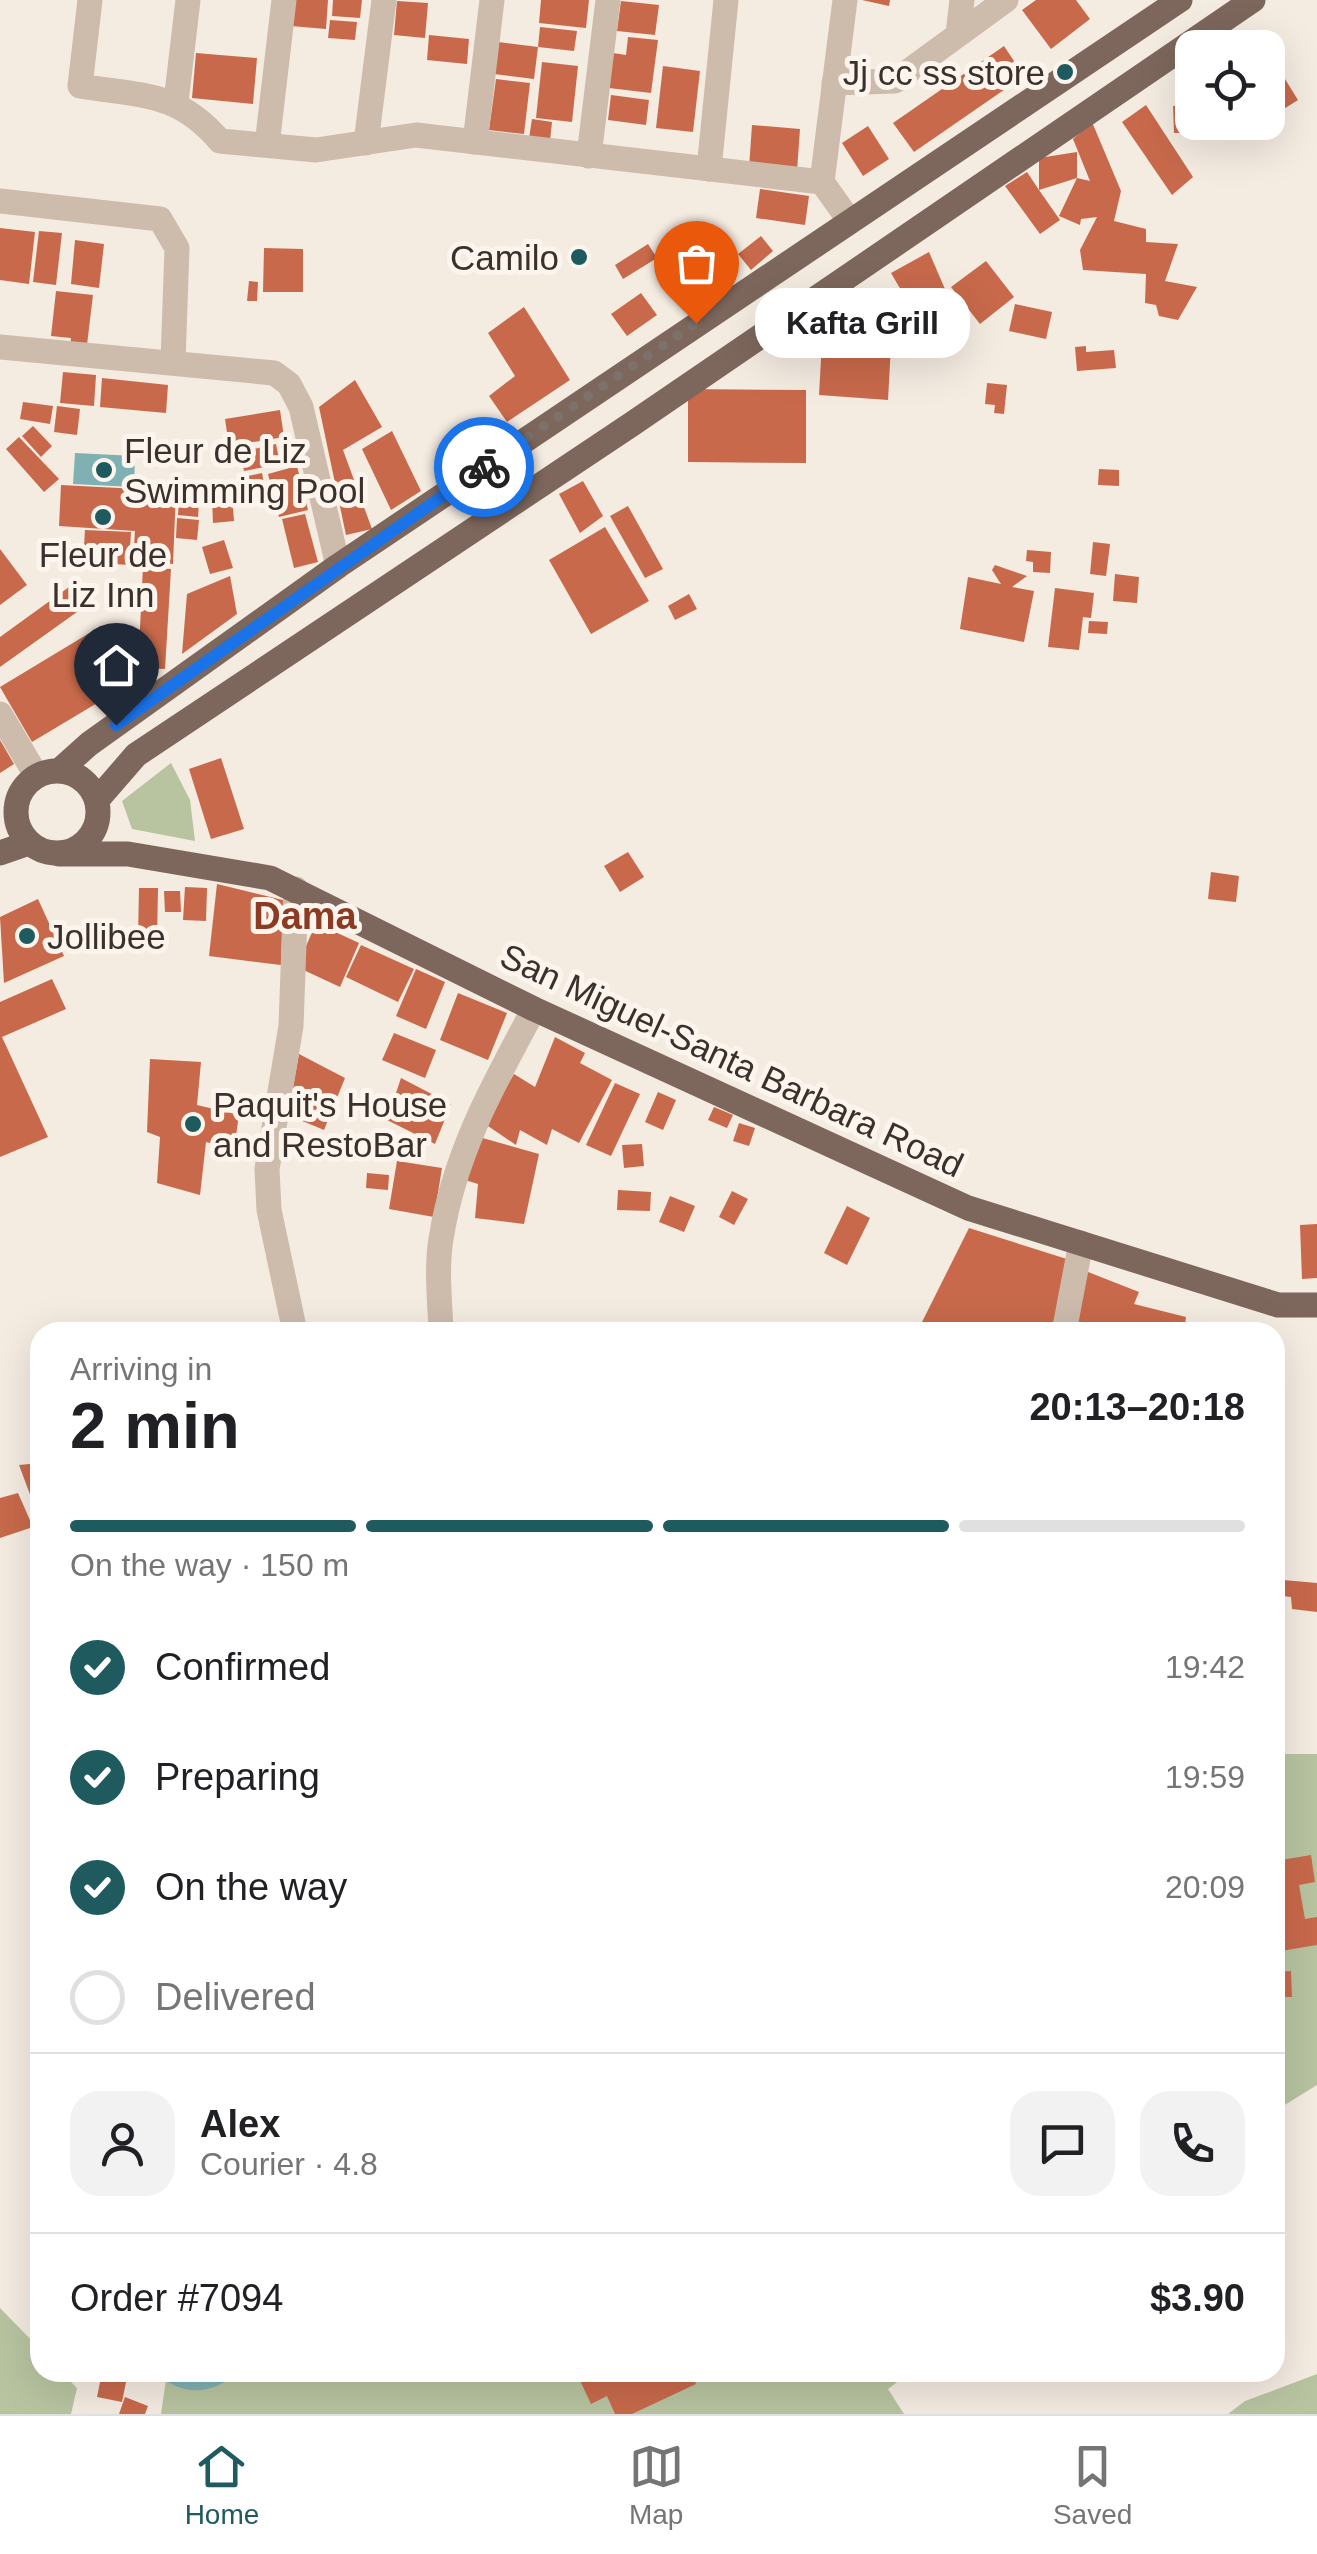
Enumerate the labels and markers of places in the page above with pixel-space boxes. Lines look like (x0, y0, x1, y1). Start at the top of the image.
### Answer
place label: Jj cc ss store (843, 53, 1045, 92)
marker: Jj cc ss store (1054, 61, 1076, 83)
pin (654, 221, 739, 324)
place label: Camilo (450, 238, 559, 277)
marker: Camilo (568, 246, 590, 268)
callout: Kafta Grill (756, 288, 971, 358)
place label: Fleur de Liz Swimming Pool (124, 431, 365, 510)
marker: Fleur de Liz Swimming Pool (93, 459, 115, 481)
marker: Fleur de Liz Inn (92, 506, 114, 528)
place label: Fleur de Liz Inn (39, 535, 167, 614)
pin (74, 623, 159, 726)
place label: Jollibee (47, 917, 166, 956)
marker: Jollibee (16, 925, 38, 947)
place label: Paquit's House and RestoBar (213, 1085, 447, 1164)
marker: Paquit's House and RestoBar (182, 1113, 204, 1135)

